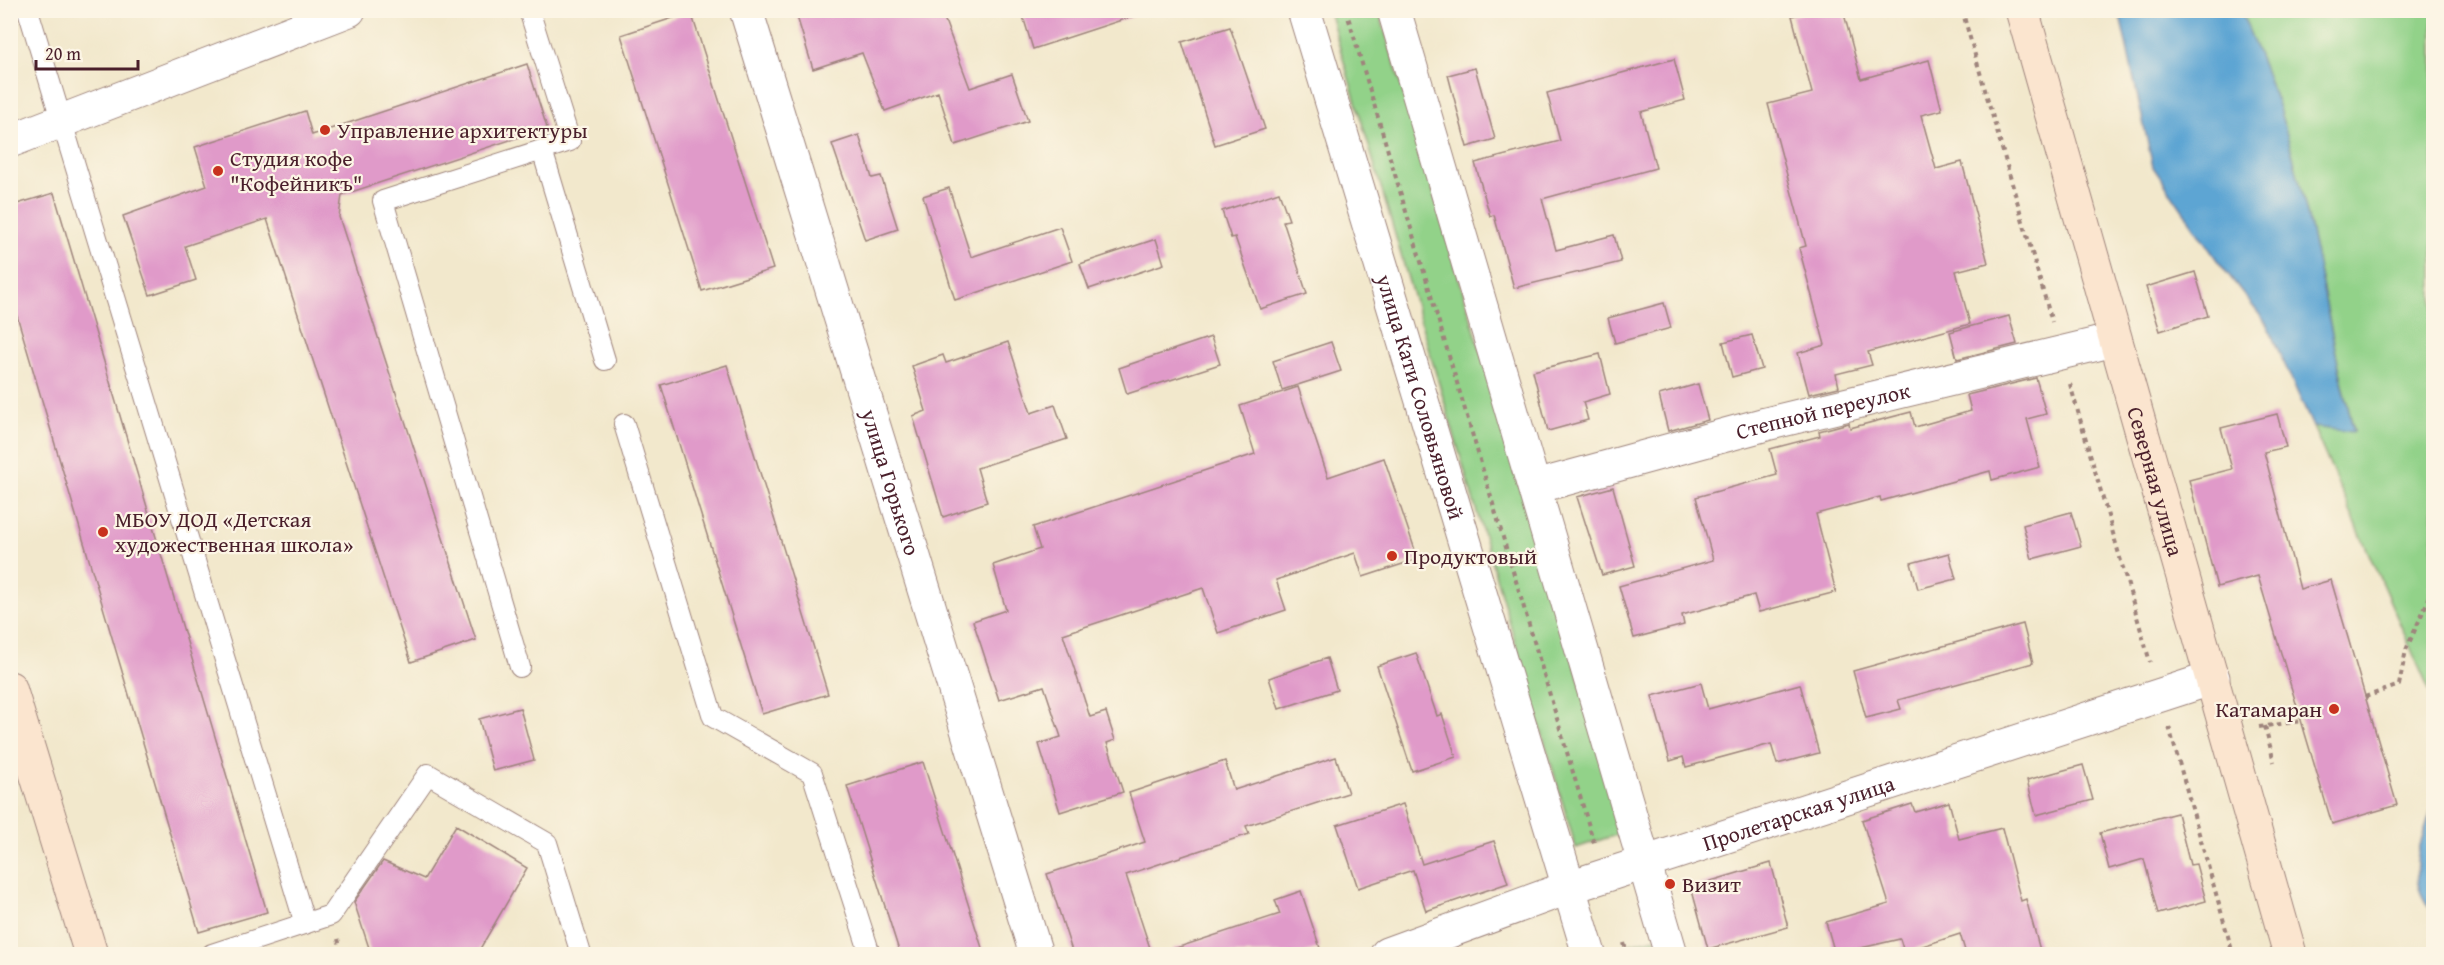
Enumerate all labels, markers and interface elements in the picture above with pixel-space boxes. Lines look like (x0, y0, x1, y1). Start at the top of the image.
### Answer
scale bar (36, 33, 138, 71)
text: 20 m (45, 40, 81, 67)
place label: Управление архитектуры (337, 114, 588, 146)
marker: Управление архитектуры (318, 123, 332, 137)
place label: Студия кофе "Кофейникъ" (230, 142, 363, 199)
marker: Студия кофе "Кофейникъ" (211, 164, 225, 178)
street label: улица Кати Соловьяновой (1368, 269, 1473, 523)
street label: Степной переулок (1732, 374, 1914, 447)
street label: Северная улица (2119, 403, 2192, 560)
street label: улица Горького (853, 404, 929, 559)
place label: МБОУ ДОД «Детская художественная школа» (115, 503, 353, 560)
marker: МБОУ ДОД «Детская художественная школа» (96, 525, 110, 539)
place label: Продуктовый (1404, 540, 1537, 572)
marker: Продуктовый (1385, 549, 1399, 563)
place label: Катамаран (2216, 693, 2322, 725)
marker: Катамаран (2327, 702, 2341, 716)
street label: Пролетарская улица (1698, 767, 1899, 859)
place label: Визит (1682, 868, 1741, 900)
marker: Визит (1663, 877, 1677, 891)

